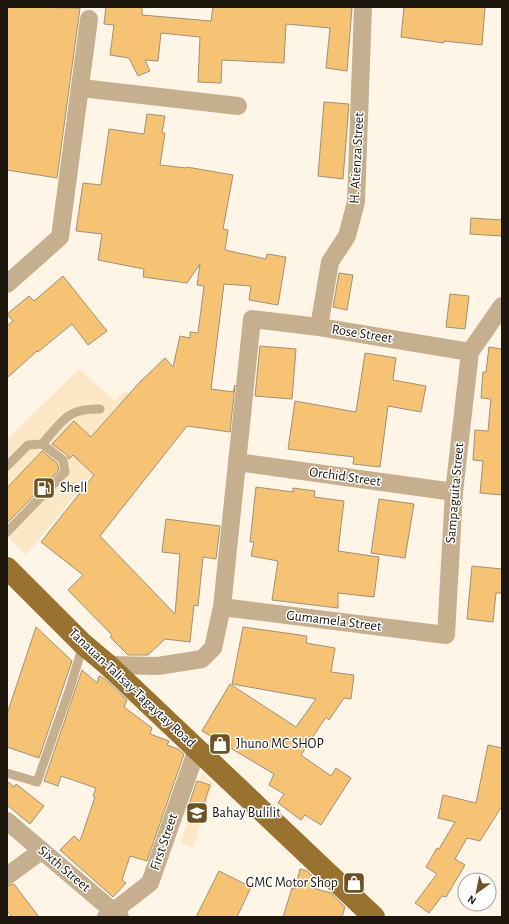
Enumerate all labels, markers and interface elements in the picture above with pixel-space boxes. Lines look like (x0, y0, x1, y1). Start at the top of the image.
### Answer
street label: H. Atienza Street (348, 111, 366, 204)
street label: Rose Street (331, 322, 394, 346)
street label: Sampaguita Street (444, 442, 466, 544)
street label: Orchid Street (308, 465, 382, 489)
fuel station icon: Shell (31, 475, 57, 501)
place label: Shell (60, 481, 87, 495)
street label: Gumamela Street (286, 608, 383, 634)
street label: Tanauan-Talisay-Tagaytay Road (66, 626, 198, 750)
shop icon: Jhuno MC SHOP (207, 731, 233, 757)
place label: Jhuno MC SHOP (236, 737, 324, 751)
school or university icon: Bahay Bulilit (184, 800, 210, 826)
place label: Bahay Bulilit (212, 806, 281, 820)
street label: First Street (148, 811, 180, 872)
street label: Sixth Street (35, 843, 93, 895)
shop icon: GMC Motor Shop (341, 870, 367, 896)
north arrow (457, 872, 497, 912)
place label: GMC Motor Shop (246, 876, 338, 890)
text: N (466, 893, 478, 907)

